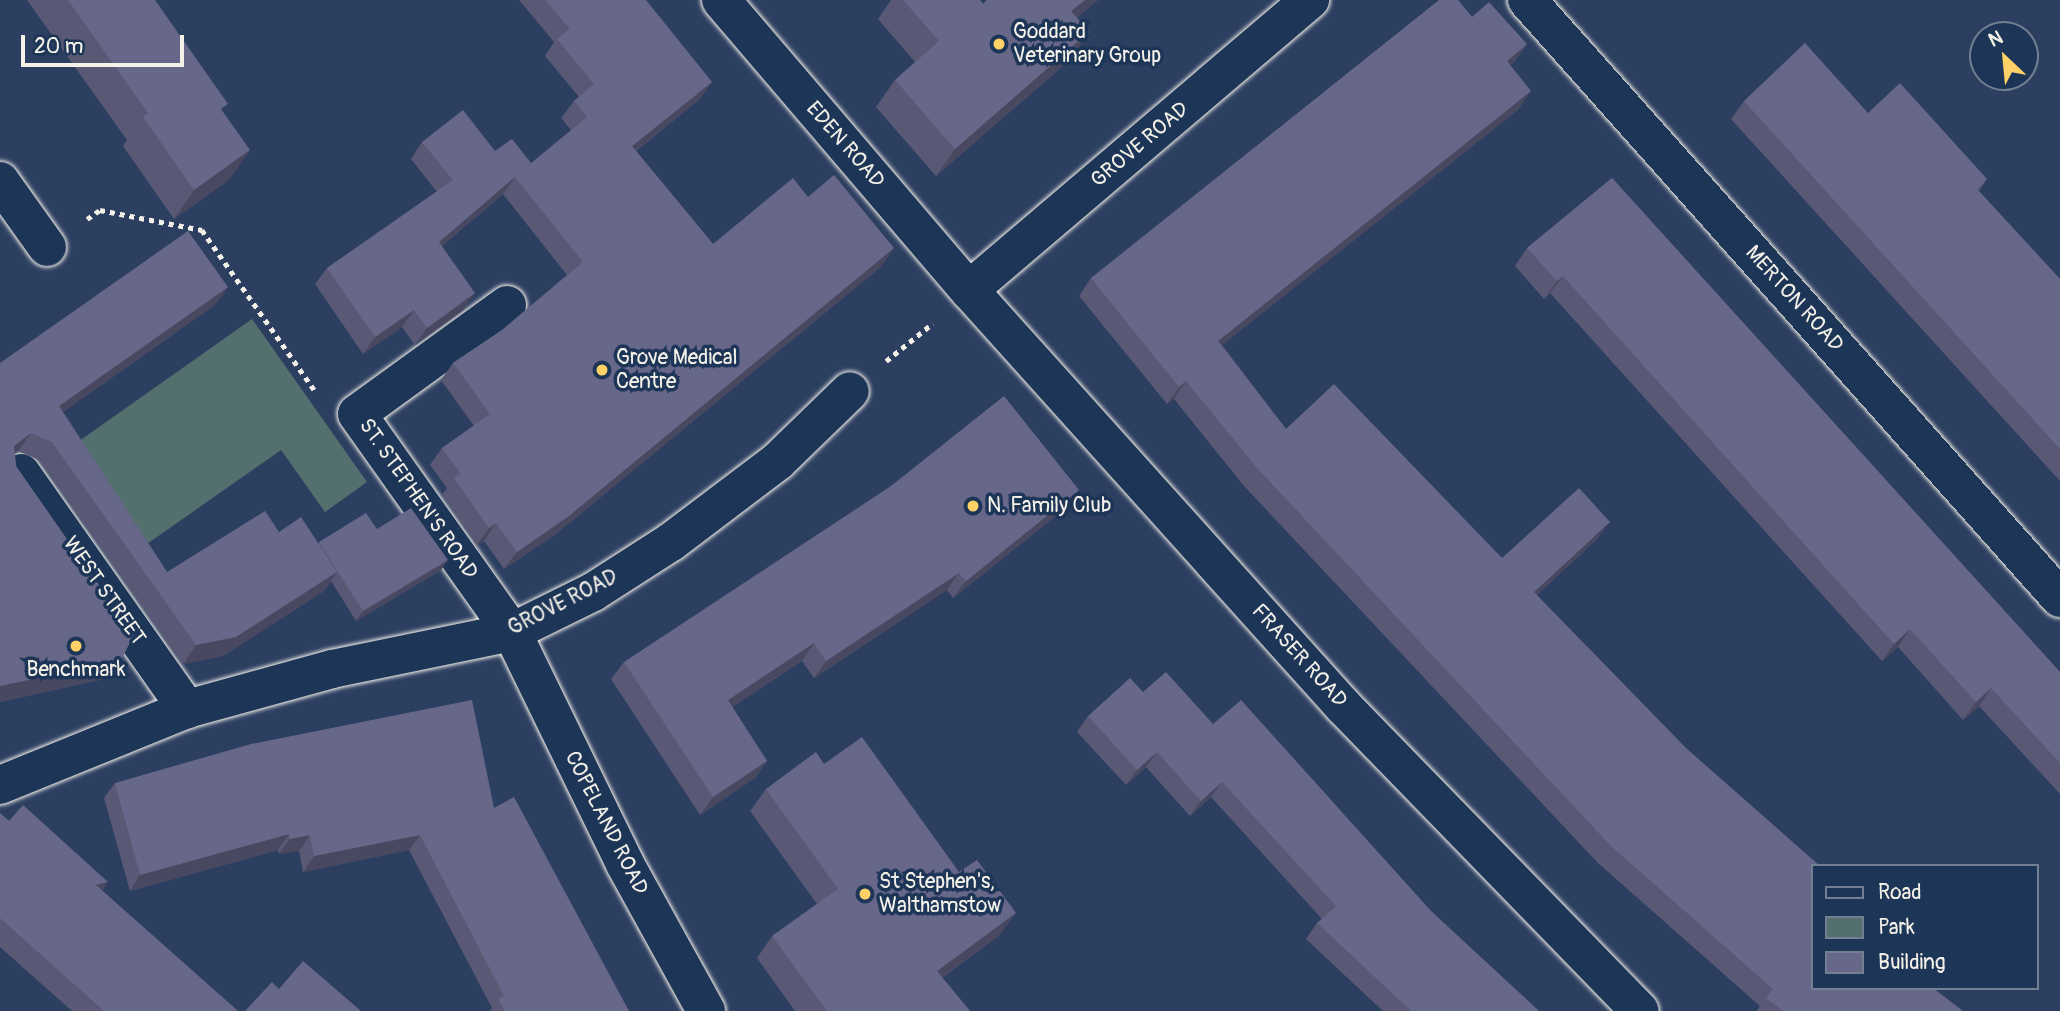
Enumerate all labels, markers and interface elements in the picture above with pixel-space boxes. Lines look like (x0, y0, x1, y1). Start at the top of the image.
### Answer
place label: Goddard Veterinary Group (1013, 19, 1161, 69)
scale bar (24, 21, 187, 65)
north arrow (1969, 21, 2039, 91)
text: N (1985, 25, 2007, 53)
text: 20 m (34, 33, 83, 60)
marker: Goddard Veterinary Group (991, 36, 1007, 52)
street label: EDEN ROAD (801, 97, 889, 193)
street label: GROVE ROAD (1086, 97, 1194, 193)
street label: MERTON ROAD (1740, 241, 1848, 357)
place label: Grove Medical Centre (616, 345, 738, 395)
marker: Grove Medical Centre (594, 362, 610, 378)
street label: ST. STEPHEN'S ROAD (353, 414, 483, 584)
place label: N. Family Club (987, 493, 1111, 519)
marker: N. Family Club (965, 498, 981, 514)
street label: WEST STREET (57, 532, 151, 650)
street label: GROVE ROAD (504, 565, 622, 641)
street label: FRASER ROAD (1246, 599, 1352, 713)
marker: Benchmark (68, 638, 84, 654)
place label: Benchmark (27, 657, 125, 683)
street label: COPELAND ROAD (559, 747, 653, 899)
legend (1812, 864, 2039, 990)
place label: St Stephen's, Walthamstow (879, 869, 1001, 919)
text: Road (1878, 879, 1922, 906)
marker: St Stephen's, Walthamstow (857, 886, 873, 902)
text: Park (1878, 914, 1915, 941)
text: Building (1878, 949, 1945, 976)

